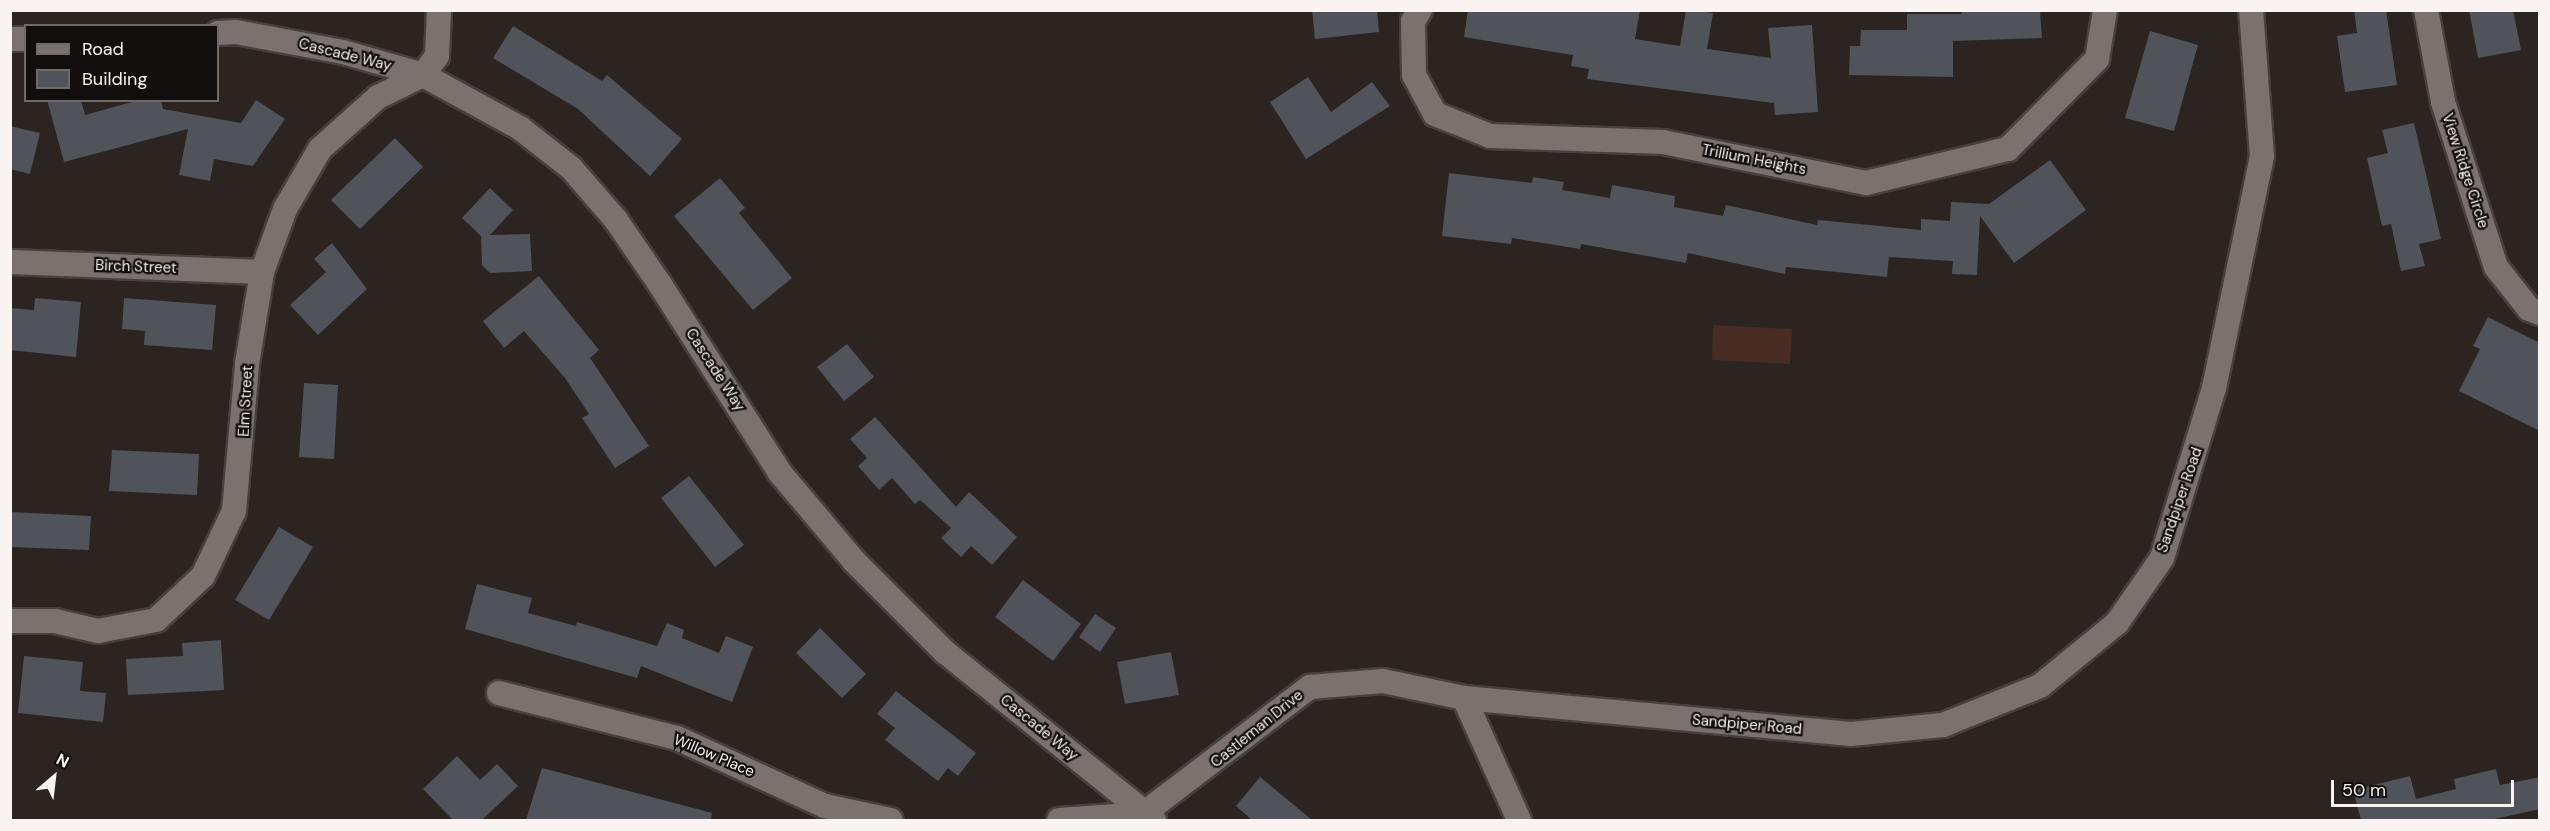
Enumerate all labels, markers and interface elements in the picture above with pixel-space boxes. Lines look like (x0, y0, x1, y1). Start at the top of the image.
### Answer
legend (24, 24, 219, 102)
street label: Cascade Way (297, 35, 393, 75)
text: Road (82, 37, 124, 61)
text: Building (82, 67, 147, 91)
street label: View Ridge Circle (2438, 111, 2492, 231)
street label: Trillium Heights (1700, 141, 1808, 179)
street label: Birch Street (95, 257, 177, 277)
street label: Cascade Way (682, 325, 748, 415)
street label: Elm Street (235, 365, 257, 437)
street label: Sandpiper Road (2154, 445, 2206, 555)
street label: Castleman Drive (1207, 686, 1307, 772)
street label: Cascade Way (996, 691, 1082, 765)
street label: Sandpiper Road (1691, 711, 1803, 739)
street label: Willow Place (671, 731, 757, 781)
north arrow (24, 747, 84, 807)
text: N (53, 749, 73, 773)
scale bar (2334, 768, 2517, 806)
text: 50 m (2342, 778, 2386, 802)

